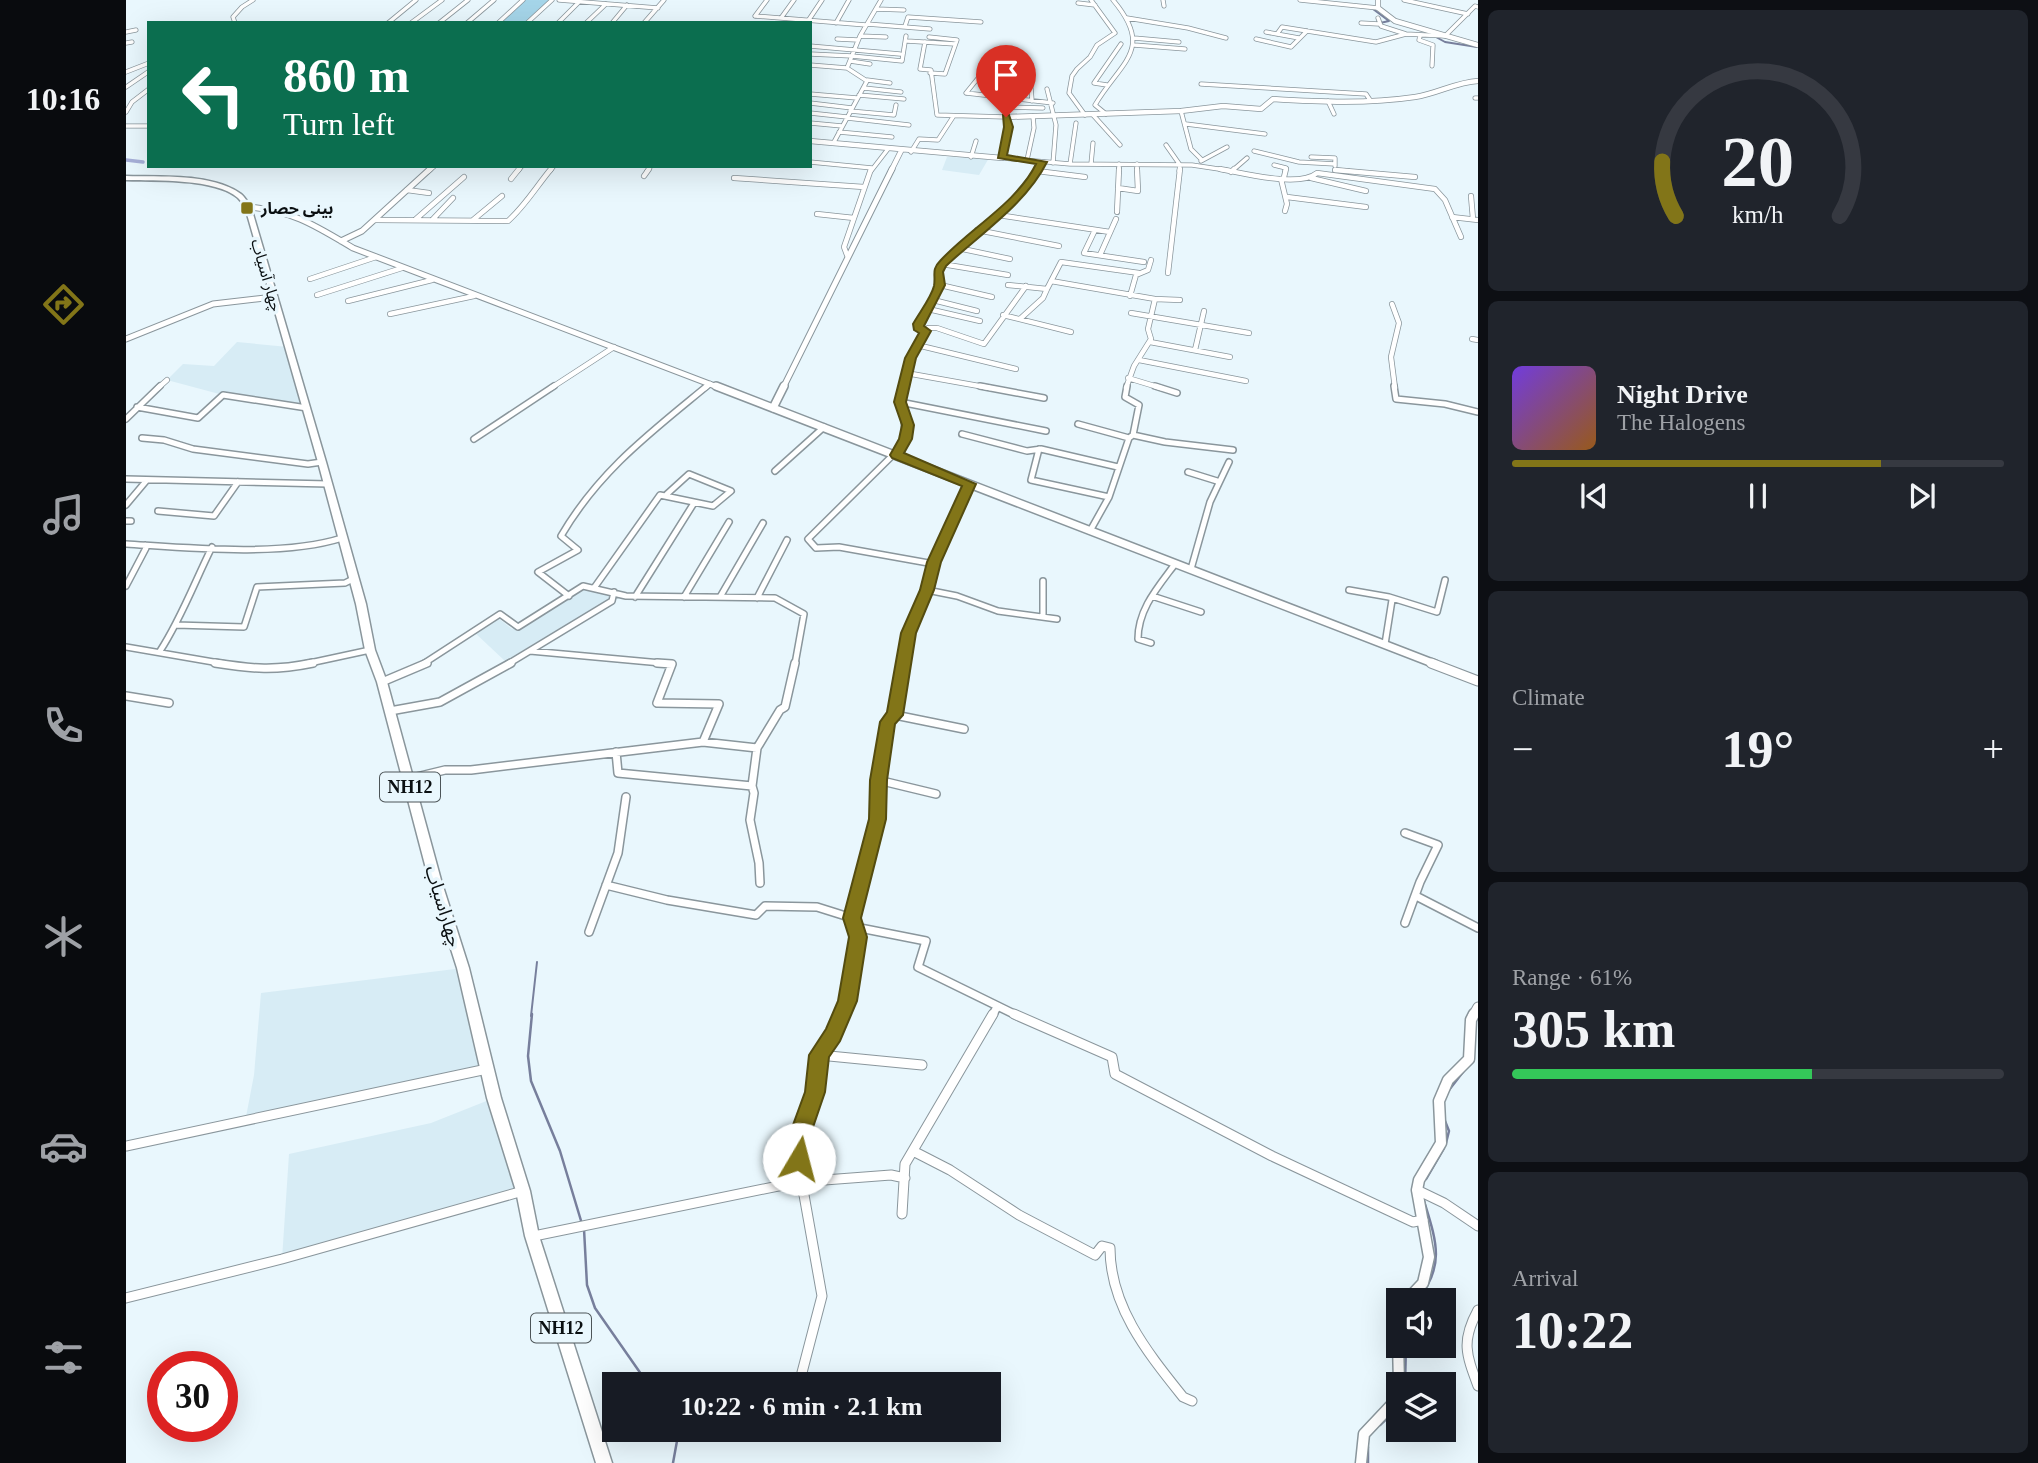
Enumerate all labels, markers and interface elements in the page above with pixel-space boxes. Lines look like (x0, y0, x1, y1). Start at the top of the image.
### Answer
pin (976, 45, 1036, 117)
text: 860 m (283, 48, 410, 103)
icon: left (168, 49, 259, 140)
icon: arrive (987, 56, 1025, 94)
text: 10:16 (26, 81, 100, 117)
text: Turn left (283, 106, 395, 142)
text: 20 (1722, 122, 1794, 203)
marker: بینی حصار (239, 200, 255, 216)
place label: بینی حصار (260, 200, 333, 218)
text: km/h (1732, 201, 1784, 228)
street label: چهار آسیاب (246, 237, 285, 314)
icon: directions (39, 280, 88, 329)
text: Night Drive (1617, 380, 1748, 409)
text: The Halogens (1617, 410, 1745, 435)
icon: previous (1575, 477, 1613, 515)
icon: pause (1739, 477, 1777, 515)
icon: next (1903, 477, 1941, 515)
icon: music (39, 490, 88, 539)
text: Climate (1512, 685, 1585, 710)
icon: phone (39, 701, 88, 750)
text: 19° (1722, 721, 1794, 778)
text: − (1512, 728, 1533, 770)
text: + (1983, 728, 2004, 770)
road number: NH12 (380, 772, 440, 802)
street label: چهاراسیاب (419, 863, 466, 950)
icon: climate (39, 912, 88, 961)
text: Range · 61% (1512, 965, 1632, 990)
text: 305 km (1512, 1001, 1675, 1058)
icon: car (39, 1122, 88, 1171)
position arrow (762, 1122, 836, 1196)
text: Arrival (1512, 1266, 1578, 1291)
map controls (1386, 1288, 1456, 1442)
button: sound (1386, 1288, 1456, 1358)
text: 10:22 (1512, 1302, 1633, 1359)
road number: NH12 (531, 1314, 591, 1343)
icon: filters (39, 1333, 88, 1382)
speed limit sign: 30 (147, 1351, 238, 1442)
button: layers (1386, 1372, 1456, 1442)
text: 10:22 · 6 min · 2.1 km (681, 1392, 922, 1421)

